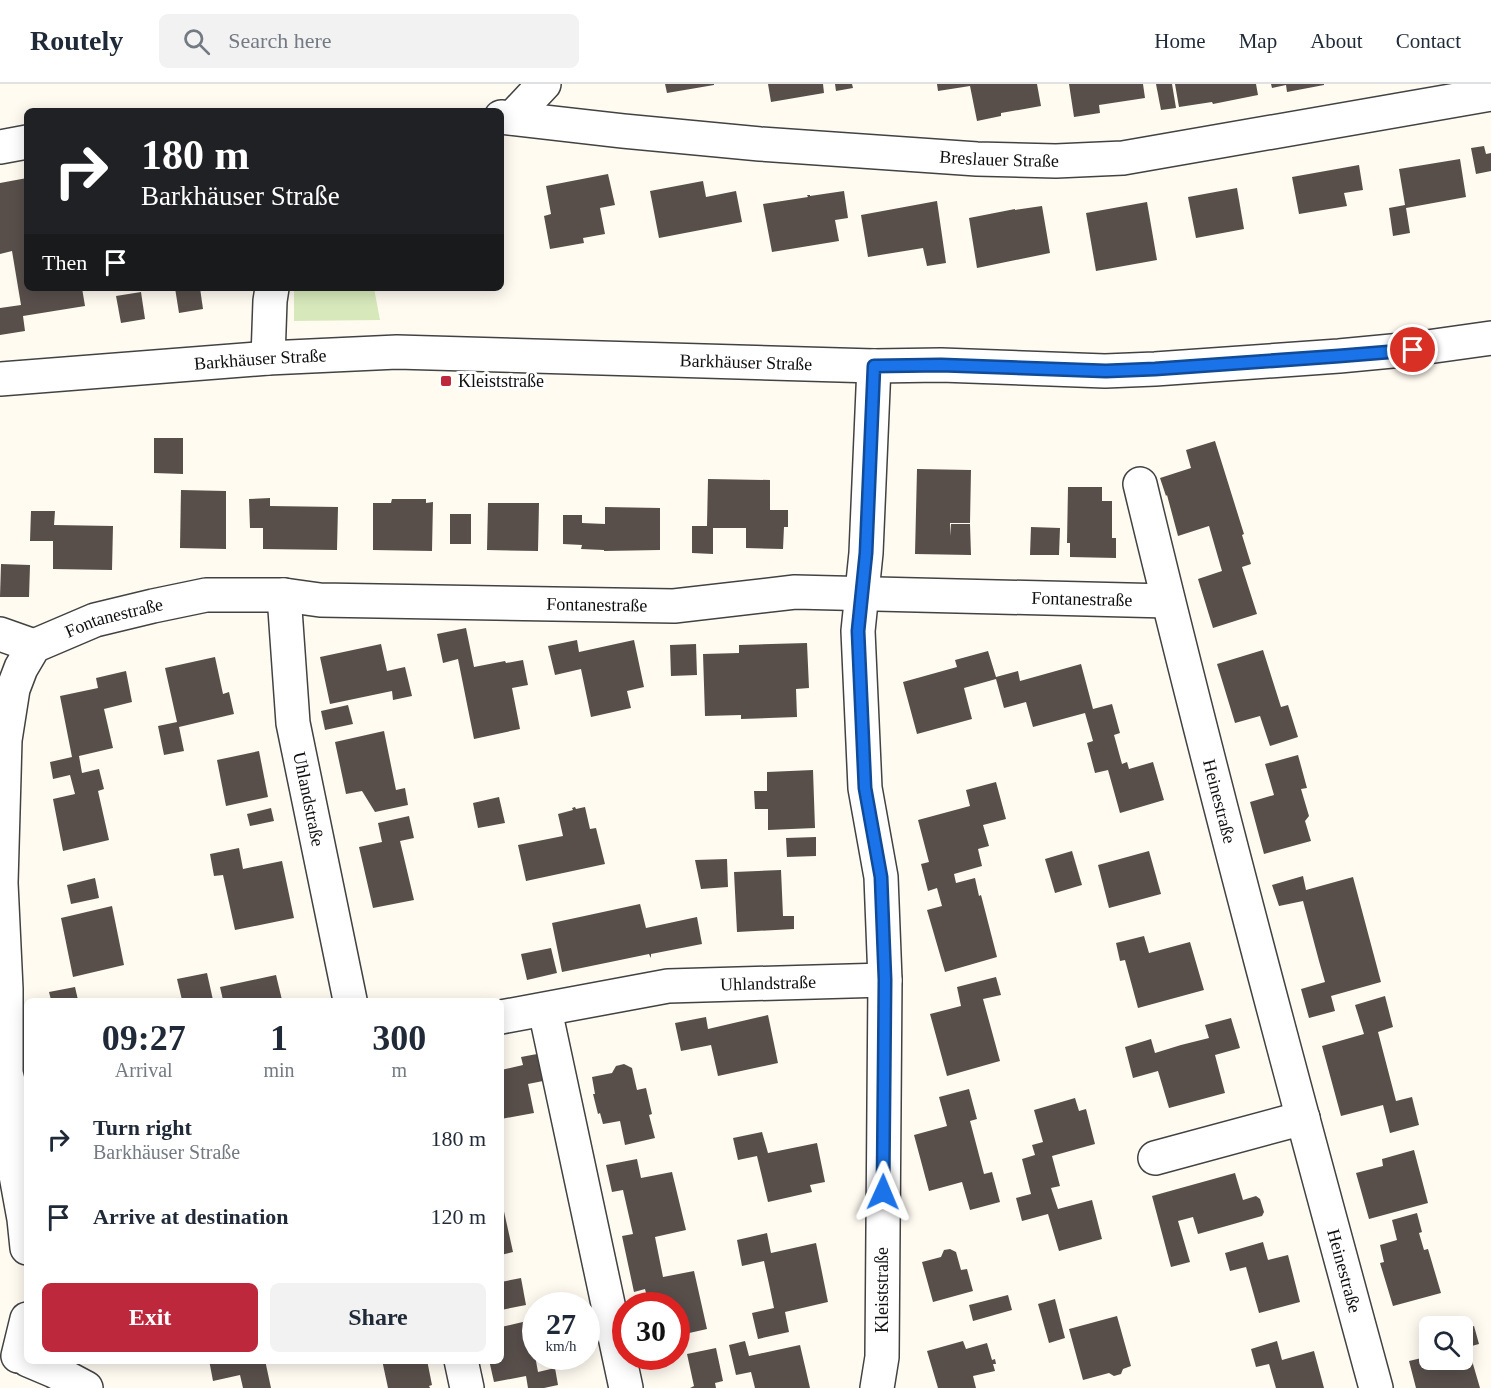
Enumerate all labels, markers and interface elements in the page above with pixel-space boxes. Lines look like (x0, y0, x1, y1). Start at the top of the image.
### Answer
search box (159, 14, 579, 68)
text: Routely (30, 25, 123, 56)
icon: search (180, 25, 213, 58)
text: Search here (228, 28, 332, 53)
text: Home (1154, 29, 1206, 53)
text: Map (1239, 29, 1277, 53)
text: About (1310, 29, 1363, 53)
text: Contact (1396, 29, 1461, 53)
icon: right (42, 132, 120, 210)
text: 180 m (141, 132, 250, 178)
street label: Breslauer Straße (939, 146, 1059, 171)
text: Barkhäuser Straße (141, 181, 340, 211)
icon: arrive (99, 246, 132, 279)
text: Then (42, 250, 87, 275)
pin (1387, 324, 1438, 375)
icon: arrive (1396, 333, 1429, 366)
street label: Barkhäuser Straße (193, 345, 327, 374)
street label: Barkhäuser Straße (679, 350, 812, 374)
place label: Kleiststraße (458, 371, 544, 391)
marker: Kleiststraße (439, 374, 453, 388)
street label: Fontanestraße (1031, 588, 1133, 610)
street label: Fontanestraße (62, 594, 165, 642)
street label: Fontanestraße (546, 594, 647, 616)
street label: Uhlandstraße (289, 750, 328, 848)
street label: Heinestraße (1199, 757, 1240, 845)
street label: Uhlandstraße (720, 972, 816, 995)
text: 09:27 (102, 1018, 186, 1058)
text: 1 (270, 1018, 288, 1058)
text: 300 (372, 1018, 426, 1058)
text: Arrival (115, 1059, 173, 1081)
text: min (263, 1059, 295, 1081)
text: m (392, 1059, 407, 1081)
text: Turn right (93, 1115, 192, 1140)
icon: right (42, 1123, 75, 1156)
text: 180 m (430, 1126, 486, 1151)
text: Barkhäuser Straße (93, 1141, 240, 1163)
position arrow (851, 1160, 915, 1224)
icon: arrive (42, 1201, 75, 1234)
text: Arrive at destination (93, 1204, 289, 1229)
text: 120 m (430, 1204, 486, 1229)
street label: Heinestraße (1323, 1227, 1365, 1315)
street label: Kleiststraße (872, 1247, 892, 1333)
button: Exit (42, 1283, 258, 1352)
button: Share (270, 1283, 486, 1352)
speed limit sign: 30 (612, 1292, 690, 1370)
text: 27 (546, 1307, 576, 1340)
map controls (1419, 1316, 1473, 1370)
button: search (1419, 1316, 1473, 1370)
text: km/h (546, 1338, 576, 1354)

